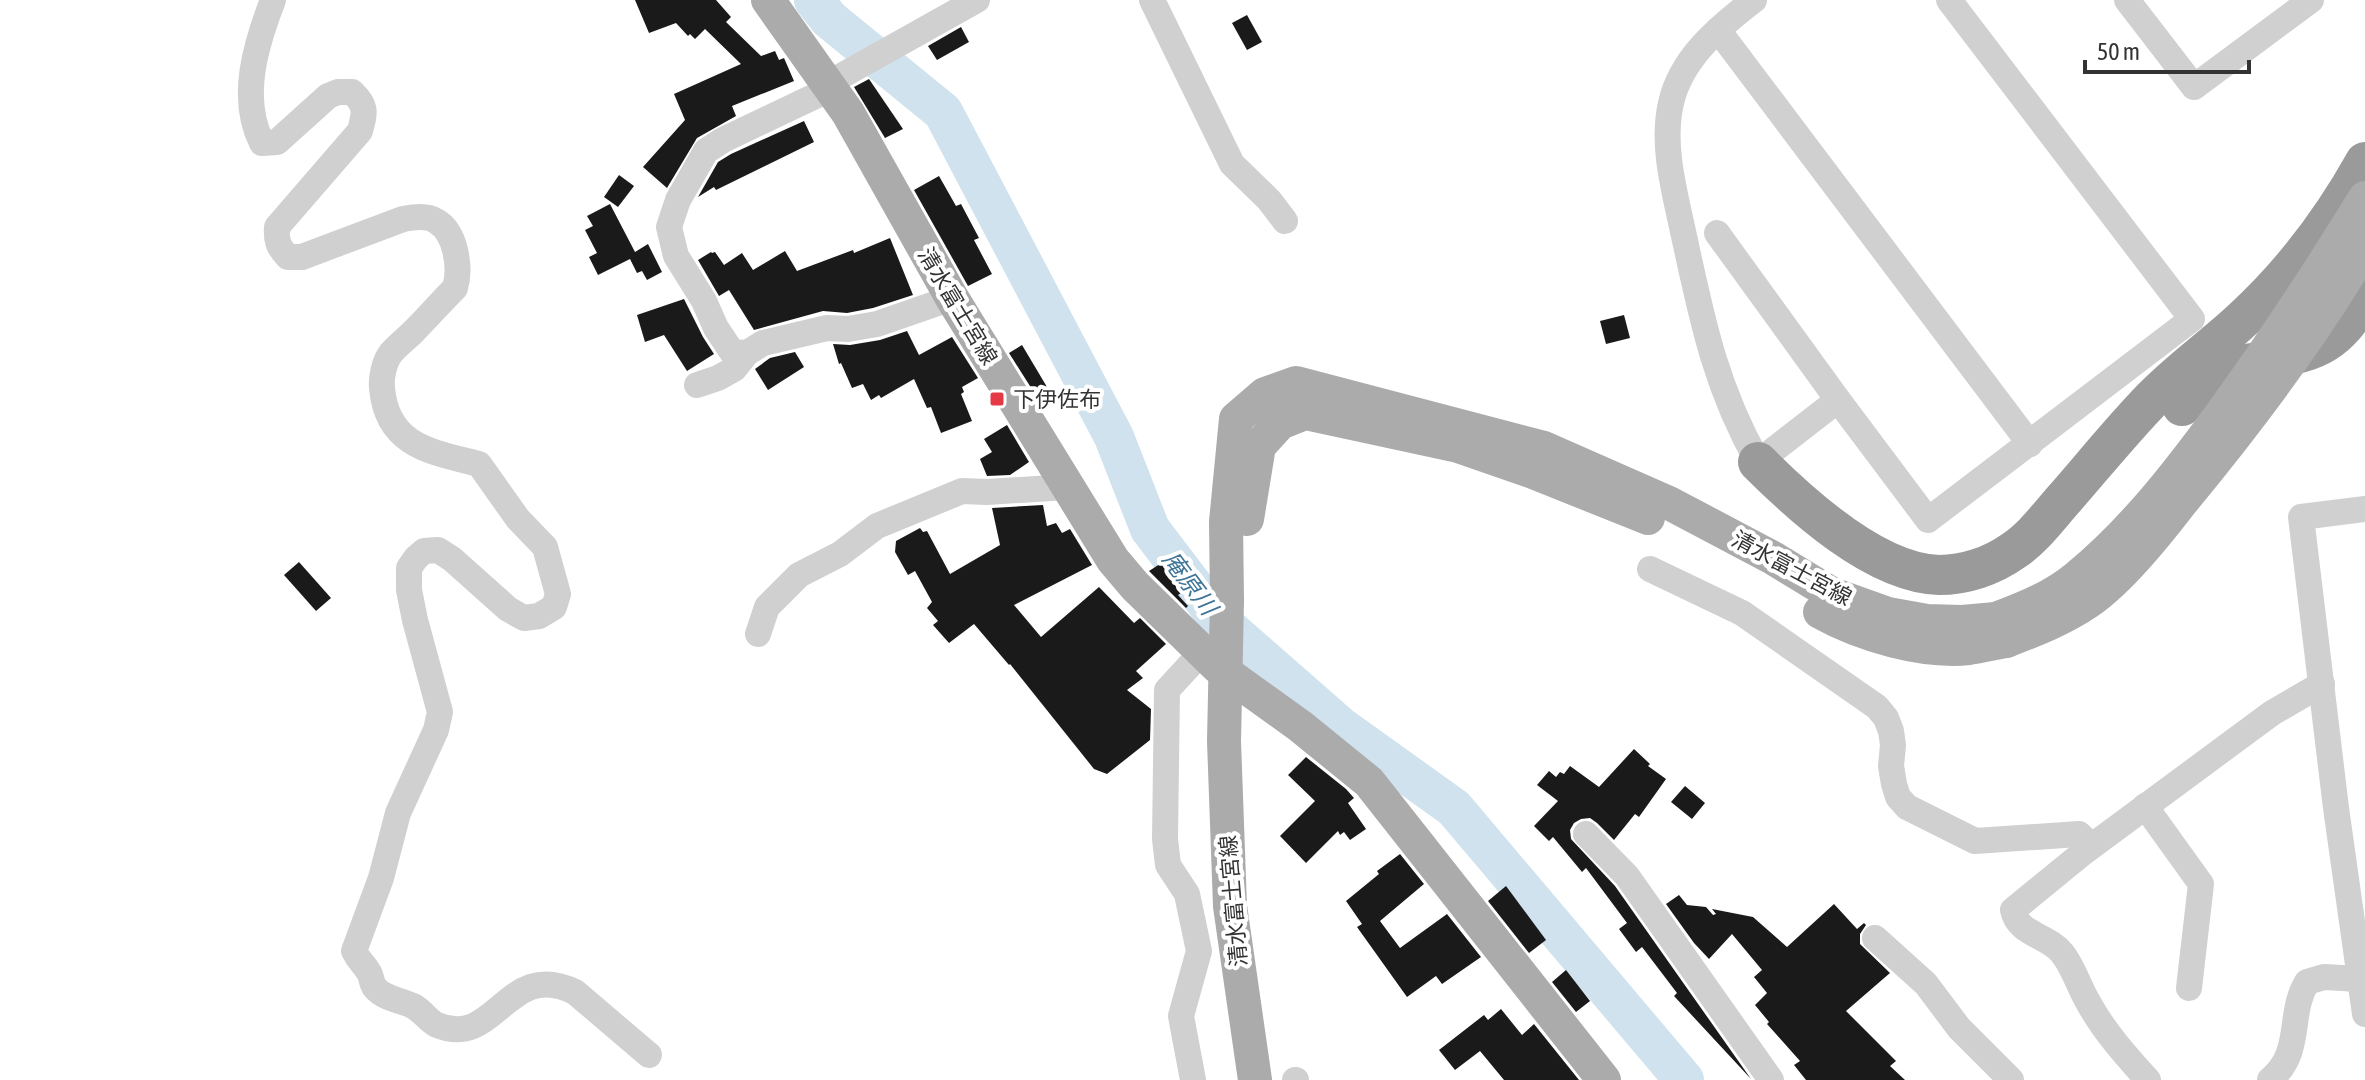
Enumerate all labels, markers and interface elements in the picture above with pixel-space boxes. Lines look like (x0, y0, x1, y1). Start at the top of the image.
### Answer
scale bar (2085, 24, 2249, 74)
text: 50 m (2097, 38, 2140, 65)
street label: 清水富士宮線 (913, 243, 1003, 369)
place label: 下伊佐布 (1013, 386, 1101, 412)
marker: 下伊佐布 (988, 390, 1006, 408)
street label: 清水富士宮線 (1728, 526, 1856, 610)
water label: 庵原川 (1158, 546, 1224, 622)
street label: 清水富士宮線 (1214, 834, 1252, 968)

